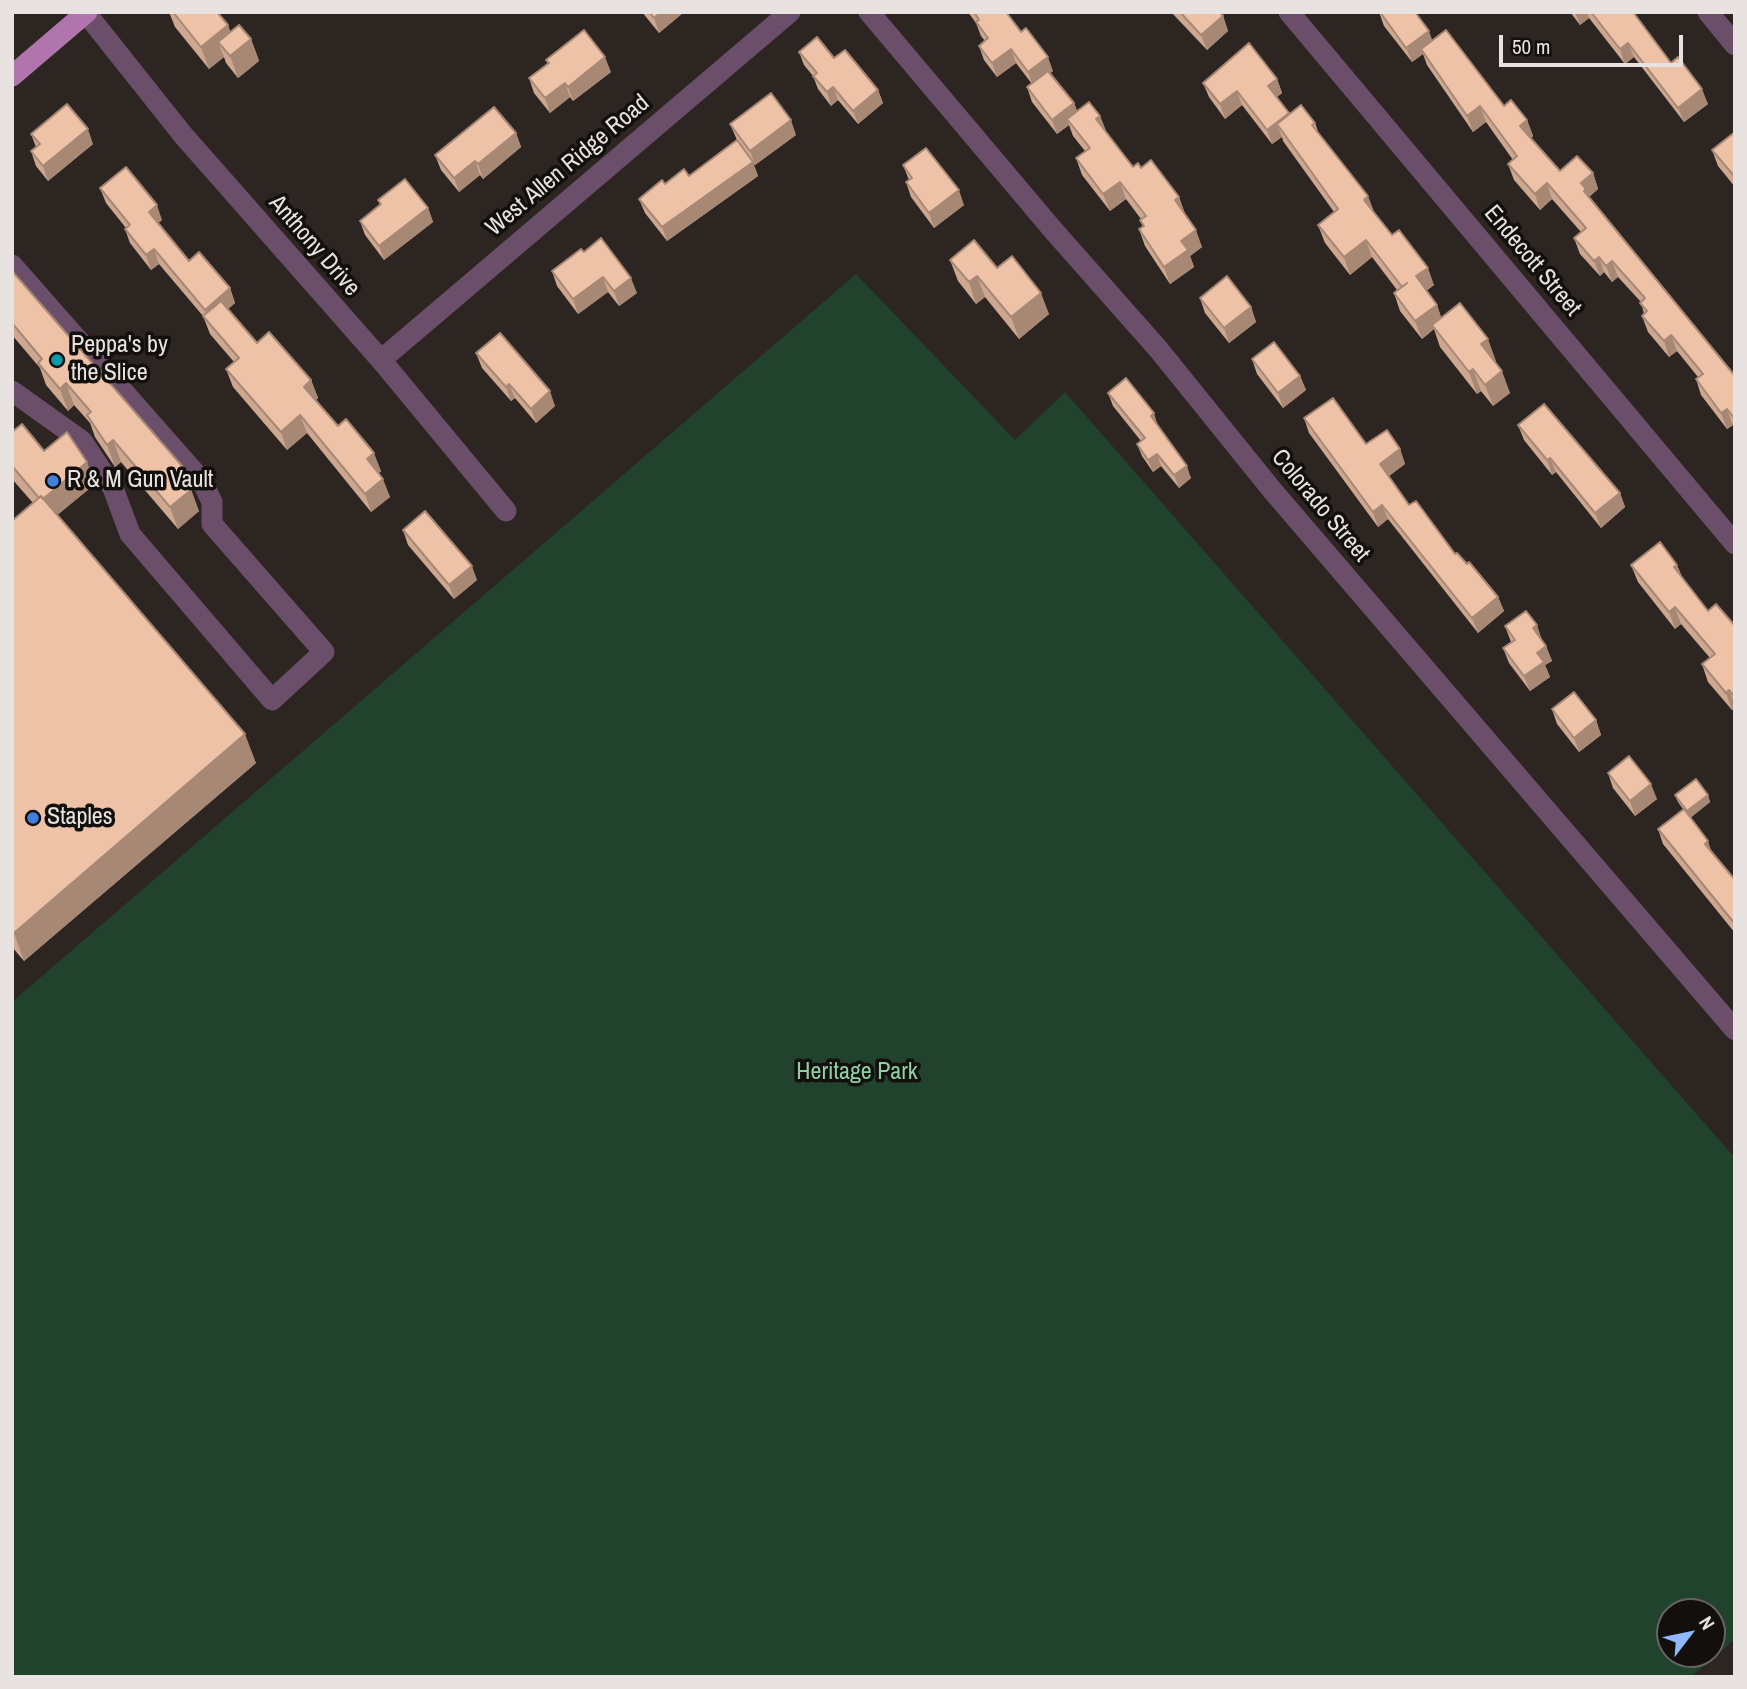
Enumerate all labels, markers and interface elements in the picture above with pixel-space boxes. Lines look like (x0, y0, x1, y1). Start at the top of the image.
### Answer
scale bar (1502, 21, 1686, 65)
text: 50 m (1512, 32, 1550, 61)
street label: West Allen Ridge Road (481, 89, 655, 243)
street label: Anthony Drive (262, 189, 366, 303)
street label: Endecott Street (1477, 200, 1587, 322)
place label: Peppa's by the Slice (71, 332, 168, 388)
marker: Peppa's by the Slice (49, 352, 65, 368)
street label: Colorado Street (1265, 444, 1375, 568)
place label: R & M Gun Vault (67, 467, 213, 495)
marker: R & M Gun Vault (45, 473, 61, 489)
place label: Staples (47, 804, 113, 832)
marker: Staples (25, 810, 41, 826)
park label: Heritage Park (796, 1059, 918, 1087)
north arrow (1656, 1598, 1726, 1668)
text: N (1693, 1611, 1721, 1635)

